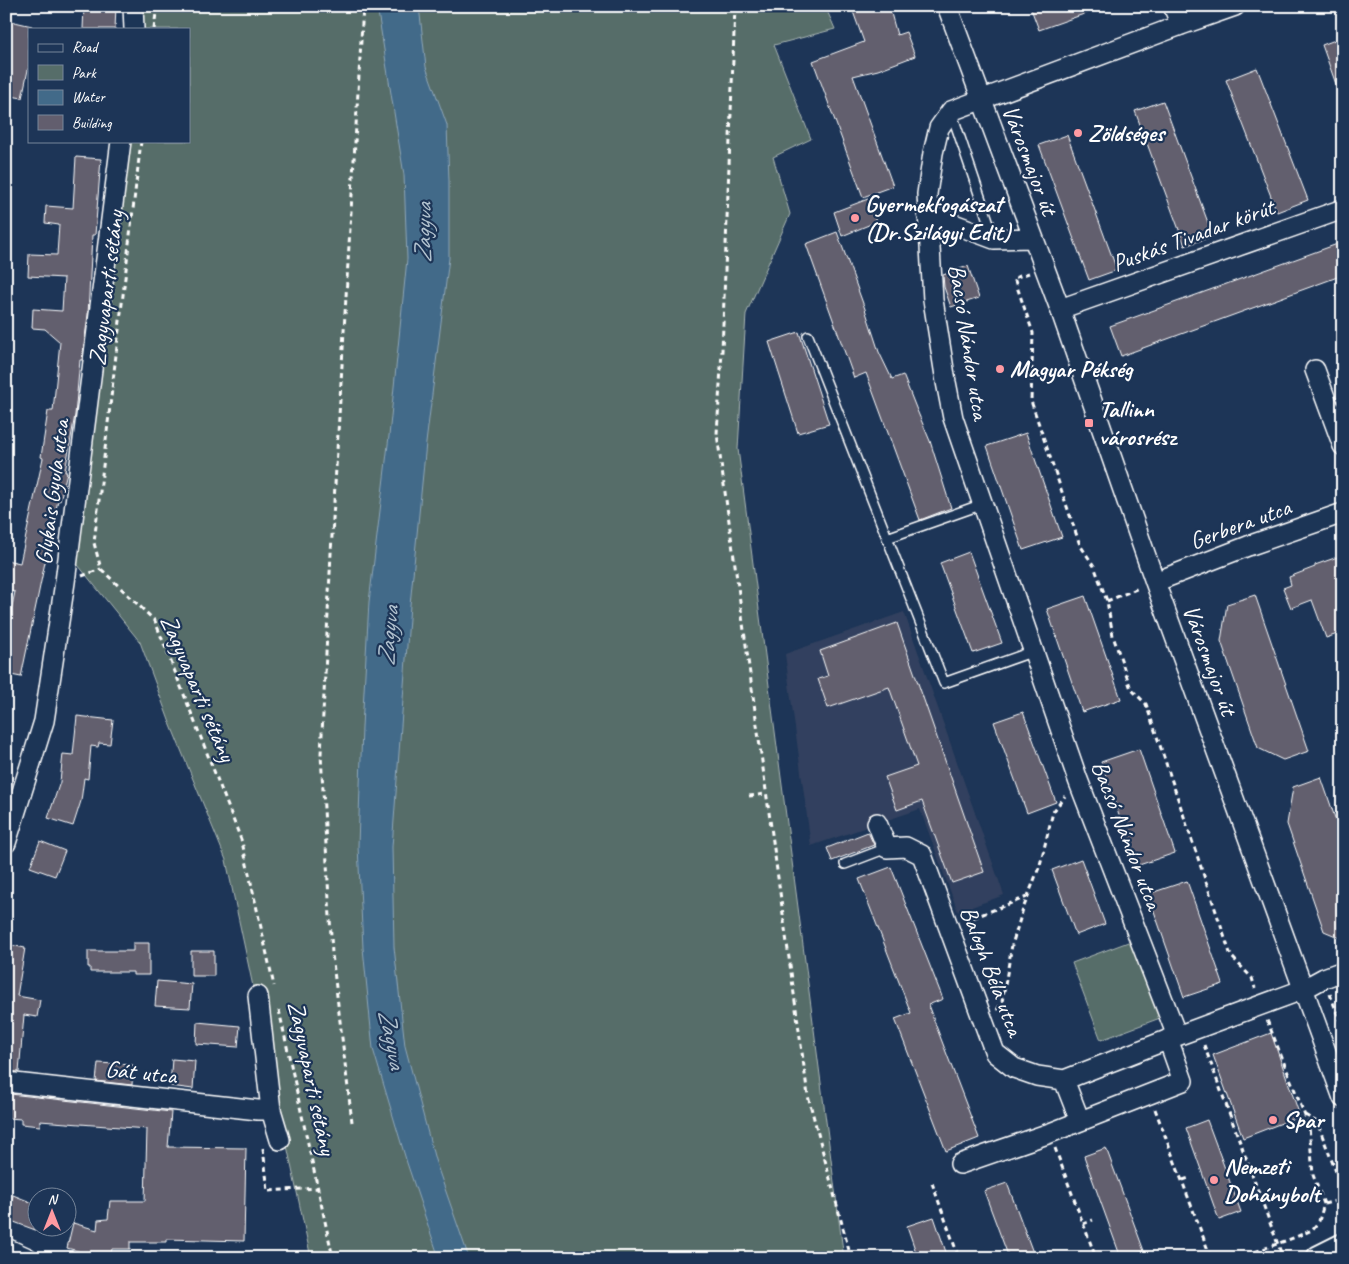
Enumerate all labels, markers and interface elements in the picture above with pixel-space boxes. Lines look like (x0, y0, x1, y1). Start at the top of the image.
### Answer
legend (28, 28, 190, 142)
text: Road (72, 38, 99, 57)
text: Park (72, 64, 97, 83)
text: Water (72, 88, 106, 107)
street label: Városmajor út (995, 101, 1065, 221)
text: Building (72, 114, 112, 133)
place label: Zöldséges (1088, 118, 1167, 148)
marker: Zöldséges (1072, 127, 1084, 139)
place label: Gyermekfogászat (Dr.Szilágyi Edit) (865, 189, 1013, 247)
street label: Puskás Tivadar körút (1108, 191, 1280, 278)
water label: Zagyva (406, 201, 440, 263)
street label: Zagyvaparti sétány (82, 207, 131, 367)
marker: Gyermekfogászat (Dr.Szilágyi Edit) (849, 212, 861, 224)
street label: Bacsó Nándor utca (942, 262, 996, 424)
place label: Magyar Pékség (1010, 354, 1135, 384)
marker: Magyar Pékség (994, 363, 1006, 375)
place label: Tallinn városrész (1099, 394, 1178, 452)
street label: Glykais Gyula utca (28, 416, 76, 566)
marker: Tallinn városrész (1083, 417, 1095, 429)
street label: Gerbera utca (1185, 491, 1296, 556)
street label: Városmajor út (1176, 601, 1245, 721)
water label: Zagyva (369, 603, 407, 667)
street label: Zagyvaparti sétány (154, 610, 243, 767)
street label: Bacsó Nándor utca (1085, 756, 1170, 916)
street label: Balogh Béla utca (953, 902, 1031, 1042)
street label: Zagyvaparti sétány (281, 999, 343, 1159)
water label: Zagyva (371, 1007, 414, 1073)
street label: Gát utca (104, 1053, 179, 1091)
place label: Spar (1283, 1105, 1326, 1135)
marker: Spar (1267, 1114, 1279, 1126)
place label: Nemzeti Dohánybolt (1224, 1151, 1323, 1209)
marker: Nemzeti Dohánybolt (1208, 1174, 1220, 1186)
north arrow (28, 1186, 78, 1236)
text: N (48, 1191, 59, 1208)

